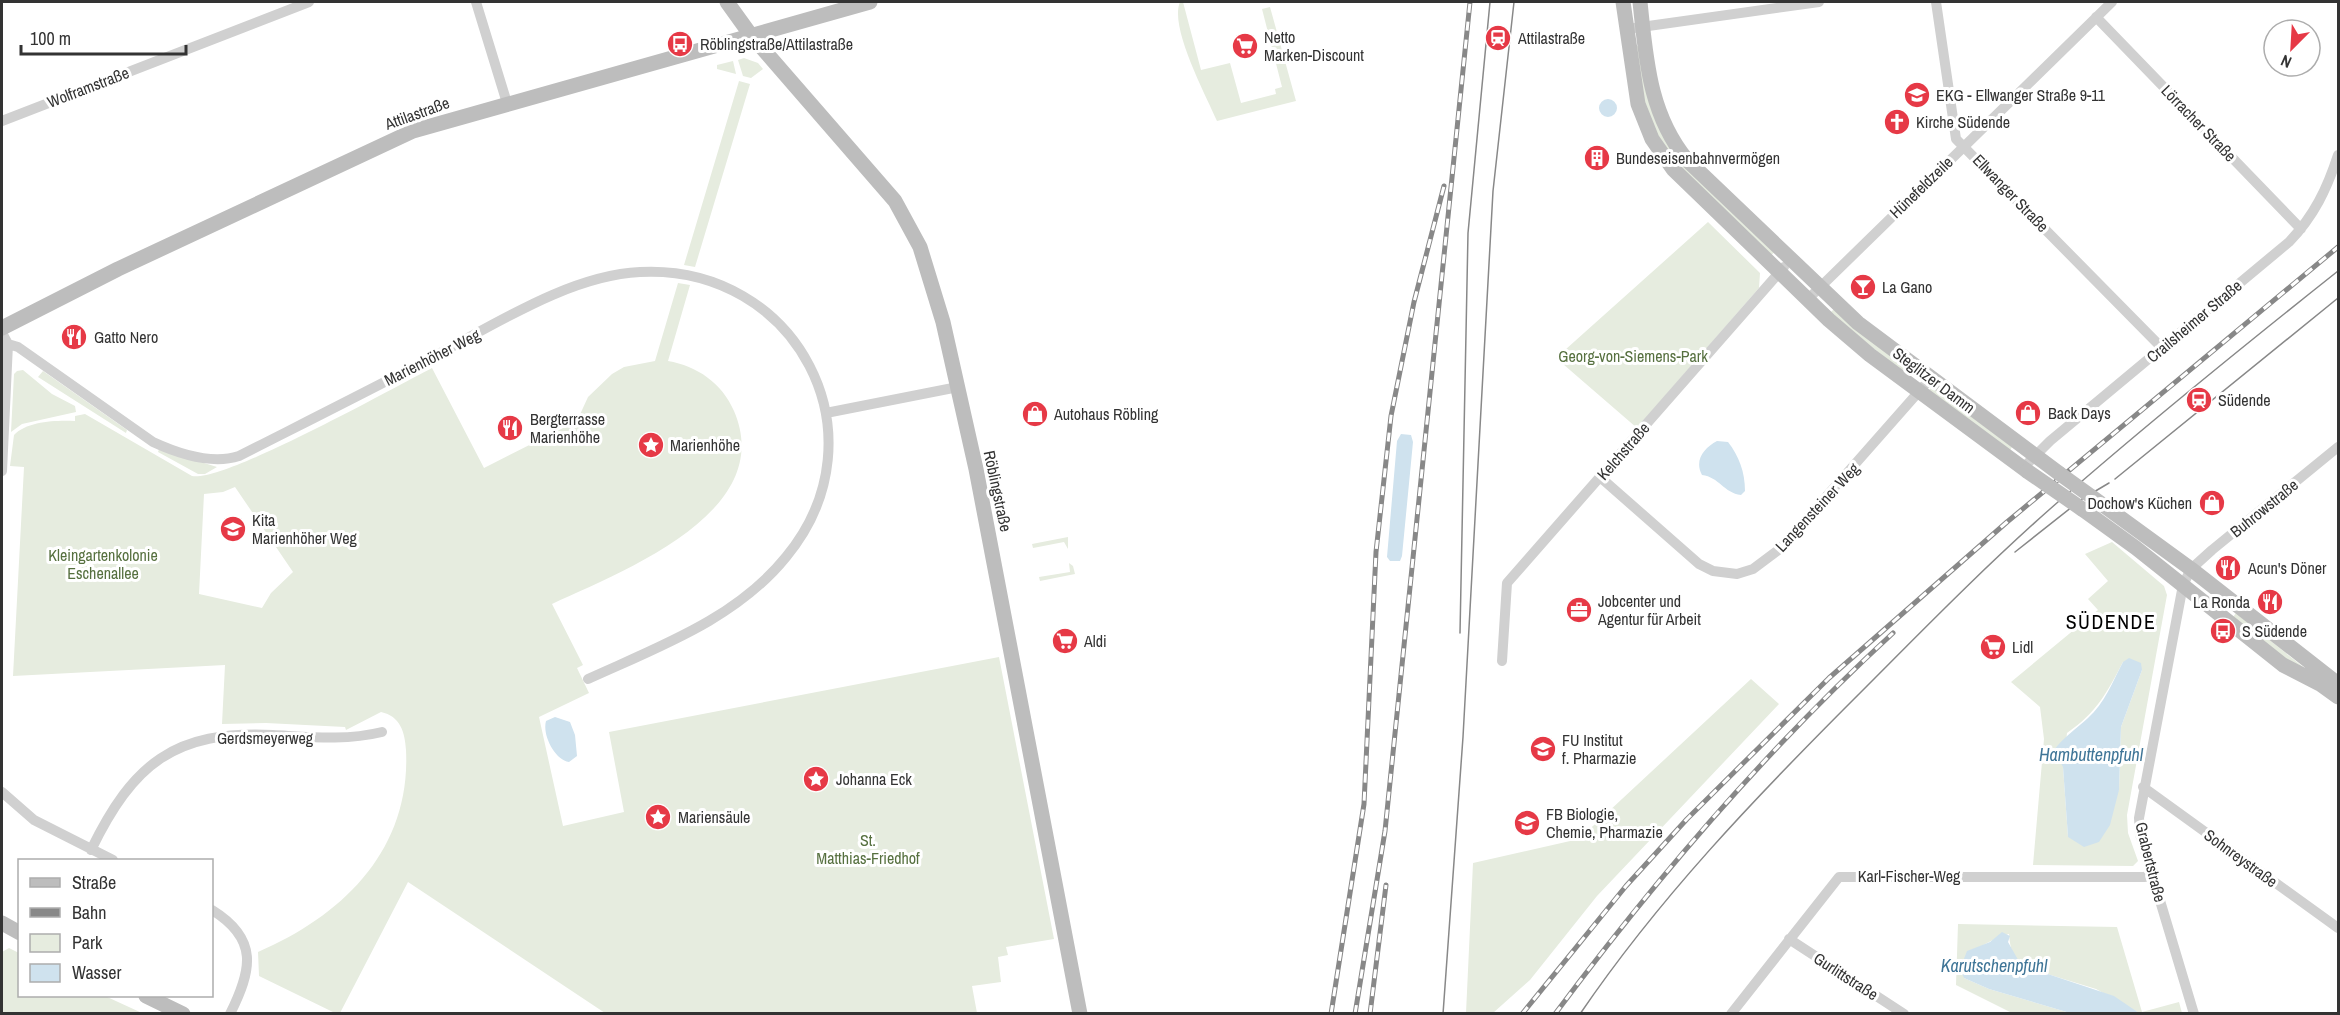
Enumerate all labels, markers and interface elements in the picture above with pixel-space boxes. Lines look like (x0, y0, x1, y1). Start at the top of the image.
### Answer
scale bar (21, 18, 186, 56)
north arrow (2262, 18, 2322, 78)
station icon: Attilastraße (1483, 23, 1513, 53)
text: 100 m (30, 26, 71, 51)
place label: Netto Marken-Discount (1264, 26, 1364, 66)
place label: Attilastraße (1517, 27, 1585, 49)
bus stop icon: Röblingstraße/Attilastraße (665, 29, 695, 59)
supermarket icon: Netto Marken-Discount (1230, 31, 1260, 61)
place label: Röblingstraße/Attilastraße (700, 33, 853, 55)
text: N (2277, 50, 2295, 74)
street label: Wolframstraße (44, 61, 132, 113)
school or university icon: EKG - Ellwanger Straße 9-11 (1902, 80, 1932, 110)
street label: Lörracher Straße (2157, 80, 2241, 166)
place label: EKG - Ellwanger Straße 9-11 (1936, 84, 2106, 106)
street label: Attilastraße (381, 91, 452, 135)
church icon: Kirche Südende (1882, 107, 1912, 137)
place label: Kirche Südende (1916, 111, 2010, 133)
building icon: Bundeseisenbahnvermögen (1582, 143, 1612, 173)
place label: Bundeseisenbahnvermögen (1616, 147, 1780, 169)
street label: Ellwanger Straße (1968, 149, 2054, 237)
street label: Hünefeldzeile (1885, 151, 1957, 223)
bar icon: La Gano (1848, 272, 1878, 302)
street label: Crailsheimer Straße (2142, 275, 2246, 367)
place label: La Gano (1882, 276, 1932, 298)
restaurant icon: Gatto Nero (59, 322, 89, 352)
street label: Marienhöher Weg (380, 323, 484, 391)
place label: Gatto Nero (94, 326, 158, 348)
street label: Steglitzer Damm (1888, 342, 1980, 418)
park label: Georg-von-Siemens-Park (1558, 345, 1708, 367)
station icon: Südende (2184, 385, 2214, 415)
place label: Südende (2218, 389, 2271, 411)
shop icon: Back Days (2013, 398, 2043, 428)
shop icon: Autohaus Röbling (1020, 399, 1050, 429)
place label: Back Days (2048, 402, 2111, 424)
place label: Autohaus Röbling (1053, 403, 1159, 425)
place label: Bergterrasse Marienhöhe (530, 408, 605, 448)
restaurant icon: Bergterrasse Marienhöhe (495, 413, 525, 443)
street label: Kelchstraße (1592, 417, 1654, 485)
place icon: Marienhöhe (636, 430, 666, 460)
place label: Marienhöhe (670, 434, 740, 456)
street label: Röblingstraße (979, 448, 1017, 534)
street label: Langensteiner Weg (1770, 457, 1864, 556)
street label: Buhrowstraße (2225, 474, 2303, 542)
shop icon: Dochow's Küchen (2197, 488, 2227, 518)
place label: Dochow's Küchen (2087, 492, 2192, 514)
place label: Kita Marienhöher Weg (252, 509, 357, 549)
school or university icon: Kita Marienhöher Weg (218, 514, 248, 544)
park label: Kleingartenkolonie Eschenallee (48, 544, 158, 584)
restaurant icon: Acun's Döner (2213, 553, 2243, 583)
place label: Acun's Döner (2247, 557, 2327, 579)
restaurant icon: La Ronda (2255, 587, 2285, 617)
place label: Jobcenter und Agentur für Arbeit (1597, 590, 1701, 630)
place label: La Ronda (2193, 591, 2251, 613)
office icon: Jobcenter und Agentur für Arbeit (1564, 595, 1594, 625)
district label: SÜDENDE (2066, 608, 2156, 635)
bus stop icon: S Südende (2208, 616, 2238, 646)
place label: S Südende (2242, 620, 2307, 642)
supermarket icon: Aldi (1050, 626, 1080, 656)
place label: Aldi (1083, 630, 1107, 652)
supermarket icon: Lidl (1978, 632, 2008, 662)
place label: Lidl (2012, 636, 2033, 658)
street label: Gerdsmeyerweg (217, 727, 314, 749)
place label: FU Institut f. Pharmazie (1562, 729, 1636, 769)
school or university icon: FU Institut f. Pharmazie (1528, 734, 1558, 764)
water label: Hambuttenpfuhl (2039, 742, 2144, 767)
place icon: Johanna Eck (801, 764, 831, 794)
place label: Johanna Eck (836, 768, 912, 790)
place icon: Mariensäule (643, 802, 673, 832)
place label: FB Biologie, Chemie, Pharmazie (1546, 803, 1663, 843)
place label: Mariensäule (678, 806, 750, 828)
school or university icon: FB Biologie, Chemie, Pharmazie (1512, 808, 1542, 838)
street label: Grabertstraße (2130, 820, 2172, 904)
street label: Sohnreystraße (2200, 824, 2282, 892)
park label: St. Matthias-Friedhof (816, 829, 920, 869)
legend (18, 859, 213, 997)
street label: Karl-Fischer-Weg (1858, 865, 1961, 887)
text: Straße (72, 870, 116, 895)
text: Bahn (72, 900, 106, 925)
text: Park (72, 930, 103, 955)
street label: Gurlittstraße (1809, 947, 1883, 1005)
water label: Karutschenpfuhl (1941, 953, 2048, 978)
text: Wasser (72, 960, 122, 985)

